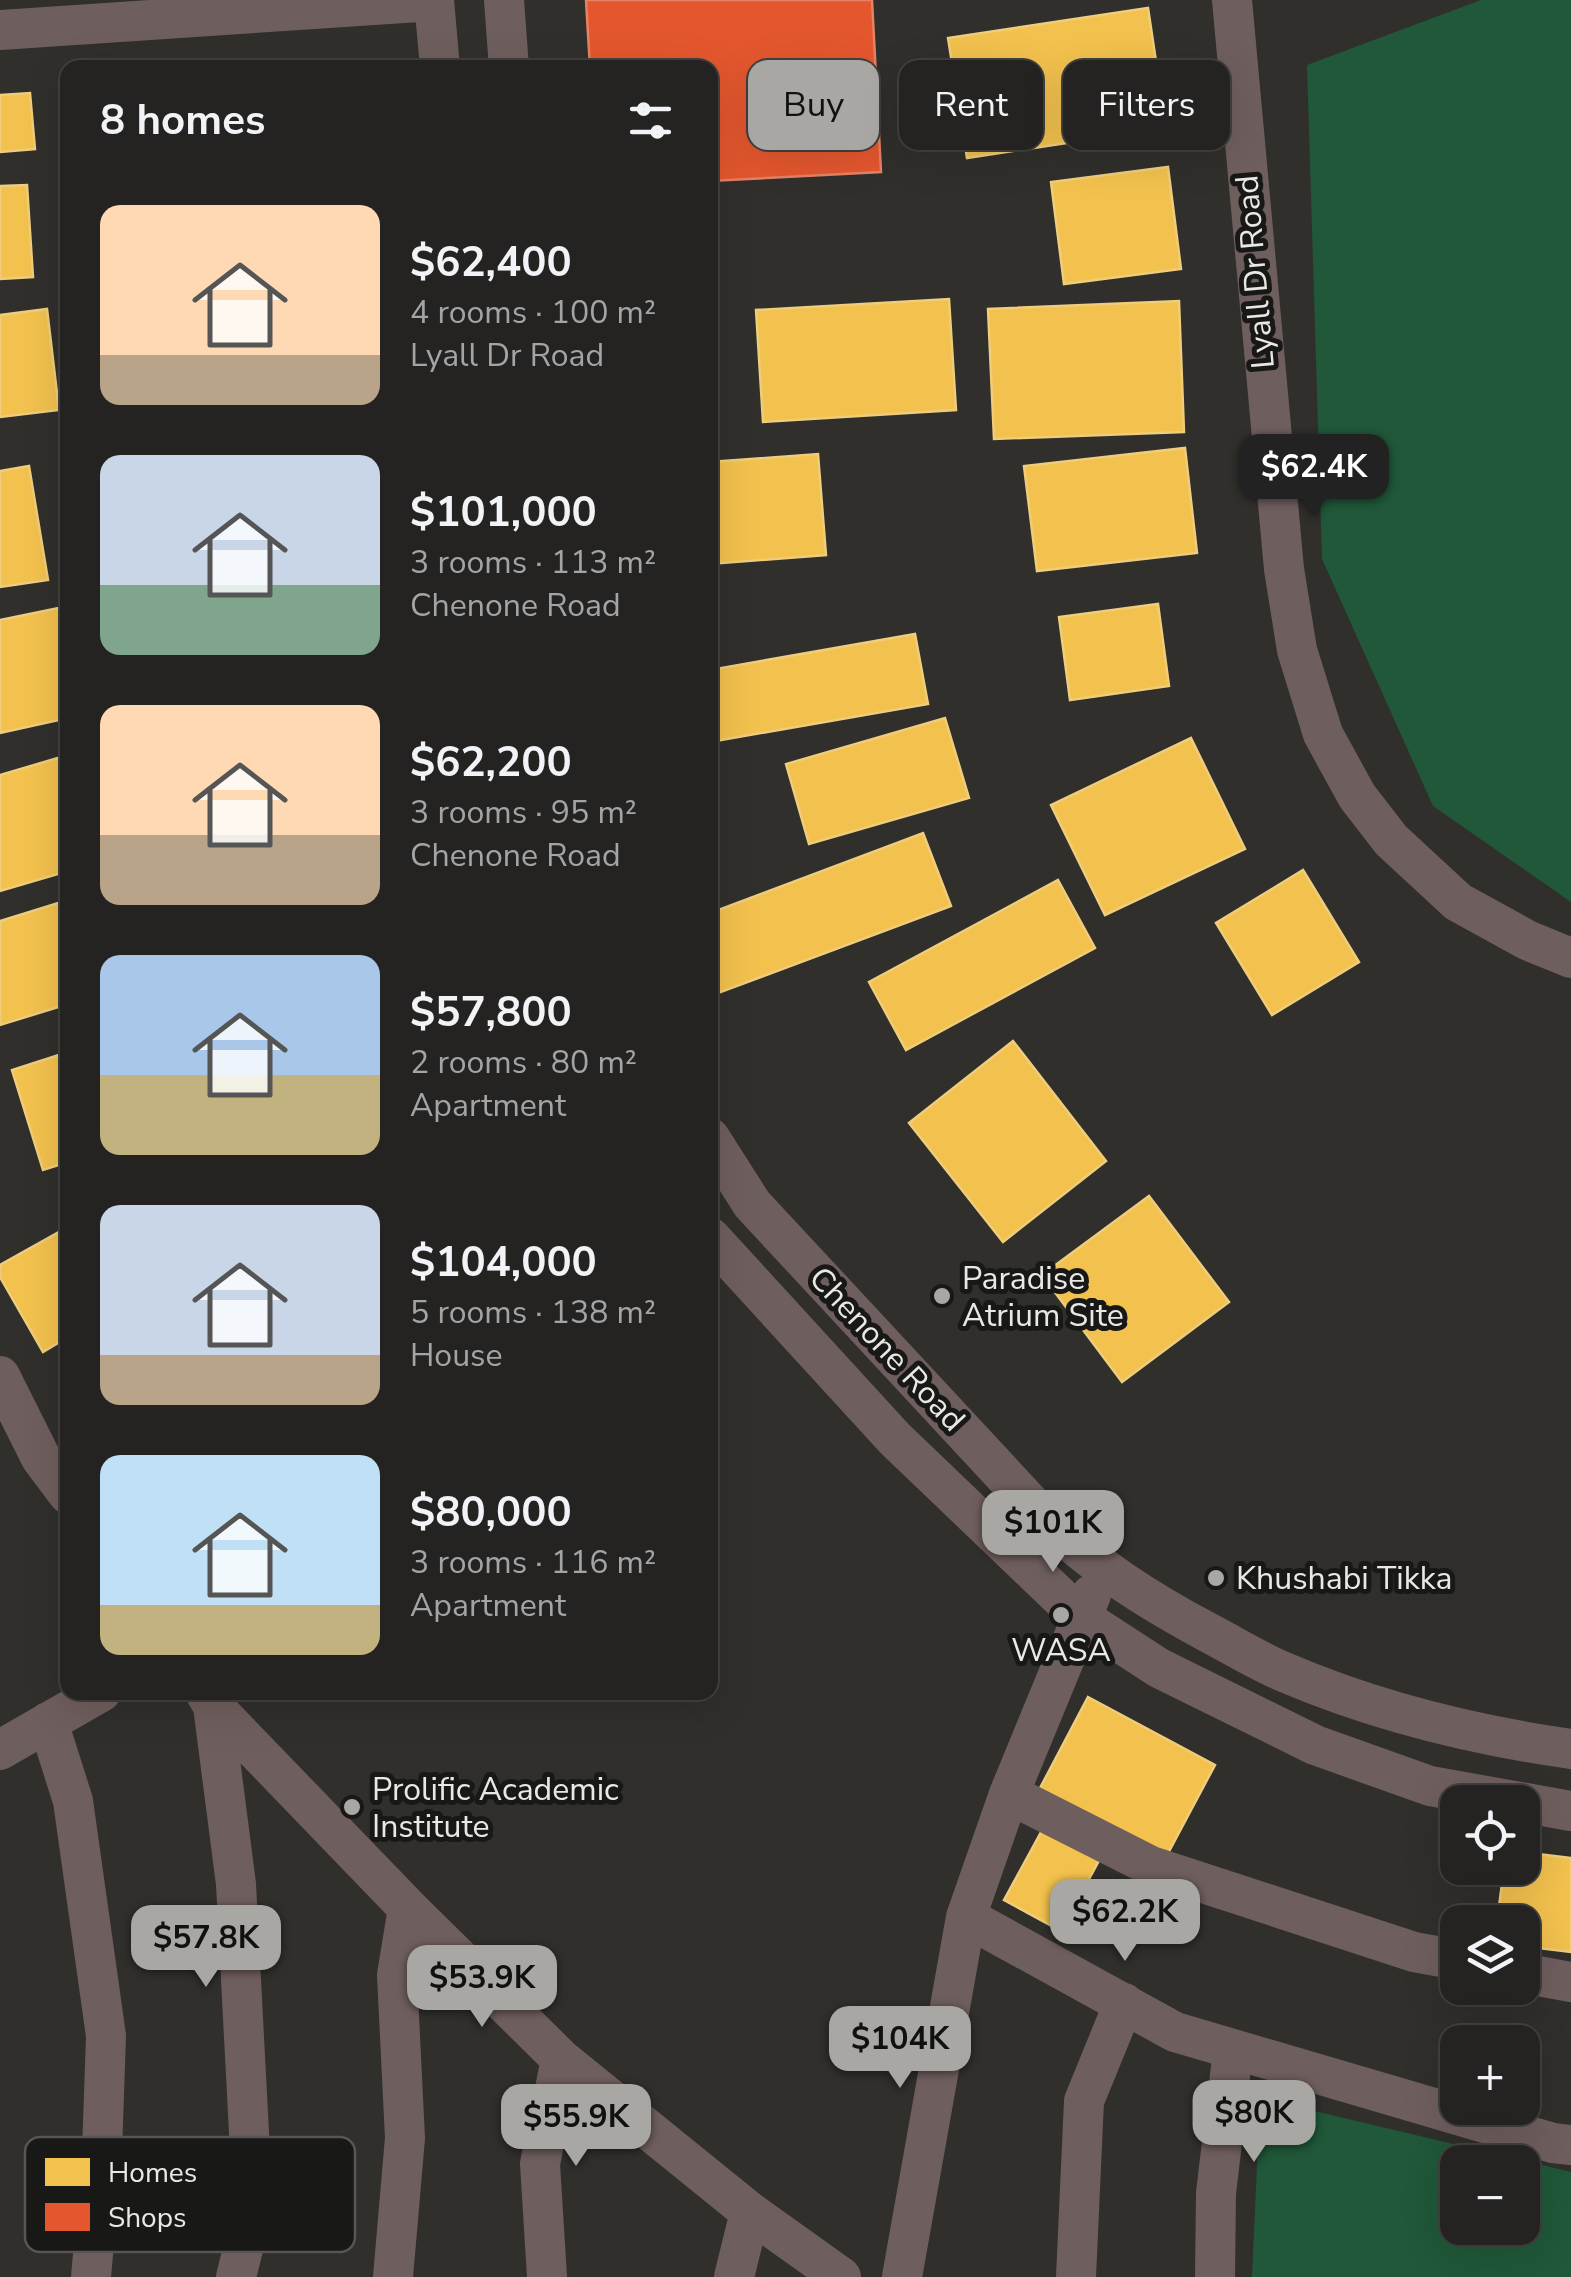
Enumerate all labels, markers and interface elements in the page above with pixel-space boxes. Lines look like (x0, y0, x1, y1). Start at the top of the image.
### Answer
chip: Buy (748, 60, 879, 150)
chip: Rent (899, 60, 1043, 150)
chip: Filters (1063, 60, 1230, 150)
text: 8 homes (100, 92, 265, 149)
icon: filters (623, 93, 678, 148)
street label: Lyall Dr Road (1225, 173, 1285, 371)
text: $62,400 (410, 234, 572, 291)
icon: home (180, 245, 300, 365)
text: 4 rooms · 100 m² (410, 291, 656, 334)
text: Lyall Dr Road (410, 334, 604, 377)
pin: $62.4K (1233, 434, 1395, 519)
text: $62.4K (1261, 445, 1367, 488)
text: $101,000 (410, 484, 597, 541)
icon: home (180, 495, 300, 615)
text: 3 rooms · 113 m² (410, 541, 656, 584)
text: Chenone Road (410, 584, 621, 627)
text: $62,200 (410, 734, 572, 791)
icon: home (180, 745, 300, 865)
text: 3 rooms · 95 m² (410, 791, 637, 834)
text: Chenone Road (410, 834, 621, 877)
text: $57,800 (410, 984, 572, 1041)
icon: home (180, 995, 300, 1115)
text: 2 rooms · 80 m² (410, 1041, 637, 1084)
text: Apartment (410, 1084, 566, 1127)
text: $104,000 (410, 1234, 597, 1291)
icon: home (180, 1245, 300, 1365)
street label: Chenone Road (799, 1257, 975, 1441)
place label: Paradise Atrium Site (962, 1257, 1124, 1337)
marker: Paradise Atrium Site (931, 1285, 953, 1307)
text: 5 rooms · 138 m² (410, 1291, 656, 1334)
text: House (410, 1334, 503, 1377)
text: $80,000 (410, 1484, 572, 1541)
pin: $101K (983, 1490, 1123, 1575)
icon: home (180, 1495, 300, 1615)
text: $101K (1004, 1501, 1102, 1544)
text: 3 rooms · 116 m² (410, 1541, 656, 1584)
place label: Khushabi Tikka (1236, 1557, 1452, 1600)
marker: Khushabi Tikka (1205, 1567, 1227, 1589)
text: Apartment (410, 1584, 566, 1627)
marker: WASA (1050, 1604, 1072, 1626)
place label: WASA (1011, 1629, 1111, 1672)
place label: Prolific Academic Institute (372, 1768, 619, 1848)
map controls (1440, 1785, 1540, 2245)
button: locate (1440, 1785, 1540, 1885)
marker: Prolific Academic Institute (341, 1796, 363, 1818)
pin: $62.2K (1044, 1879, 1206, 1964)
text: $62.2K (1072, 1890, 1178, 1933)
pin: $57.8K (125, 1905, 287, 1990)
button: layers (1440, 1905, 1540, 2005)
text: $57.8K (153, 1916, 259, 1959)
pin: $53.9K (401, 1945, 563, 2030)
text: $53.9K (429, 1956, 535, 1999)
pin: $104K (830, 2006, 970, 2091)
text: $104K (851, 2017, 949, 2060)
button: + (1440, 2025, 1540, 2125)
pin: $80K (1195, 2080, 1313, 2165)
pin: $55.9K (495, 2084, 657, 2169)
text: $80K (1215, 2091, 1293, 2134)
text: $55.9K (523, 2095, 629, 2138)
legend (25, 2137, 355, 2252)
button: − (1440, 2145, 1540, 2245)
text: Homes (108, 2154, 197, 2192)
text: Shops (108, 2199, 186, 2237)

